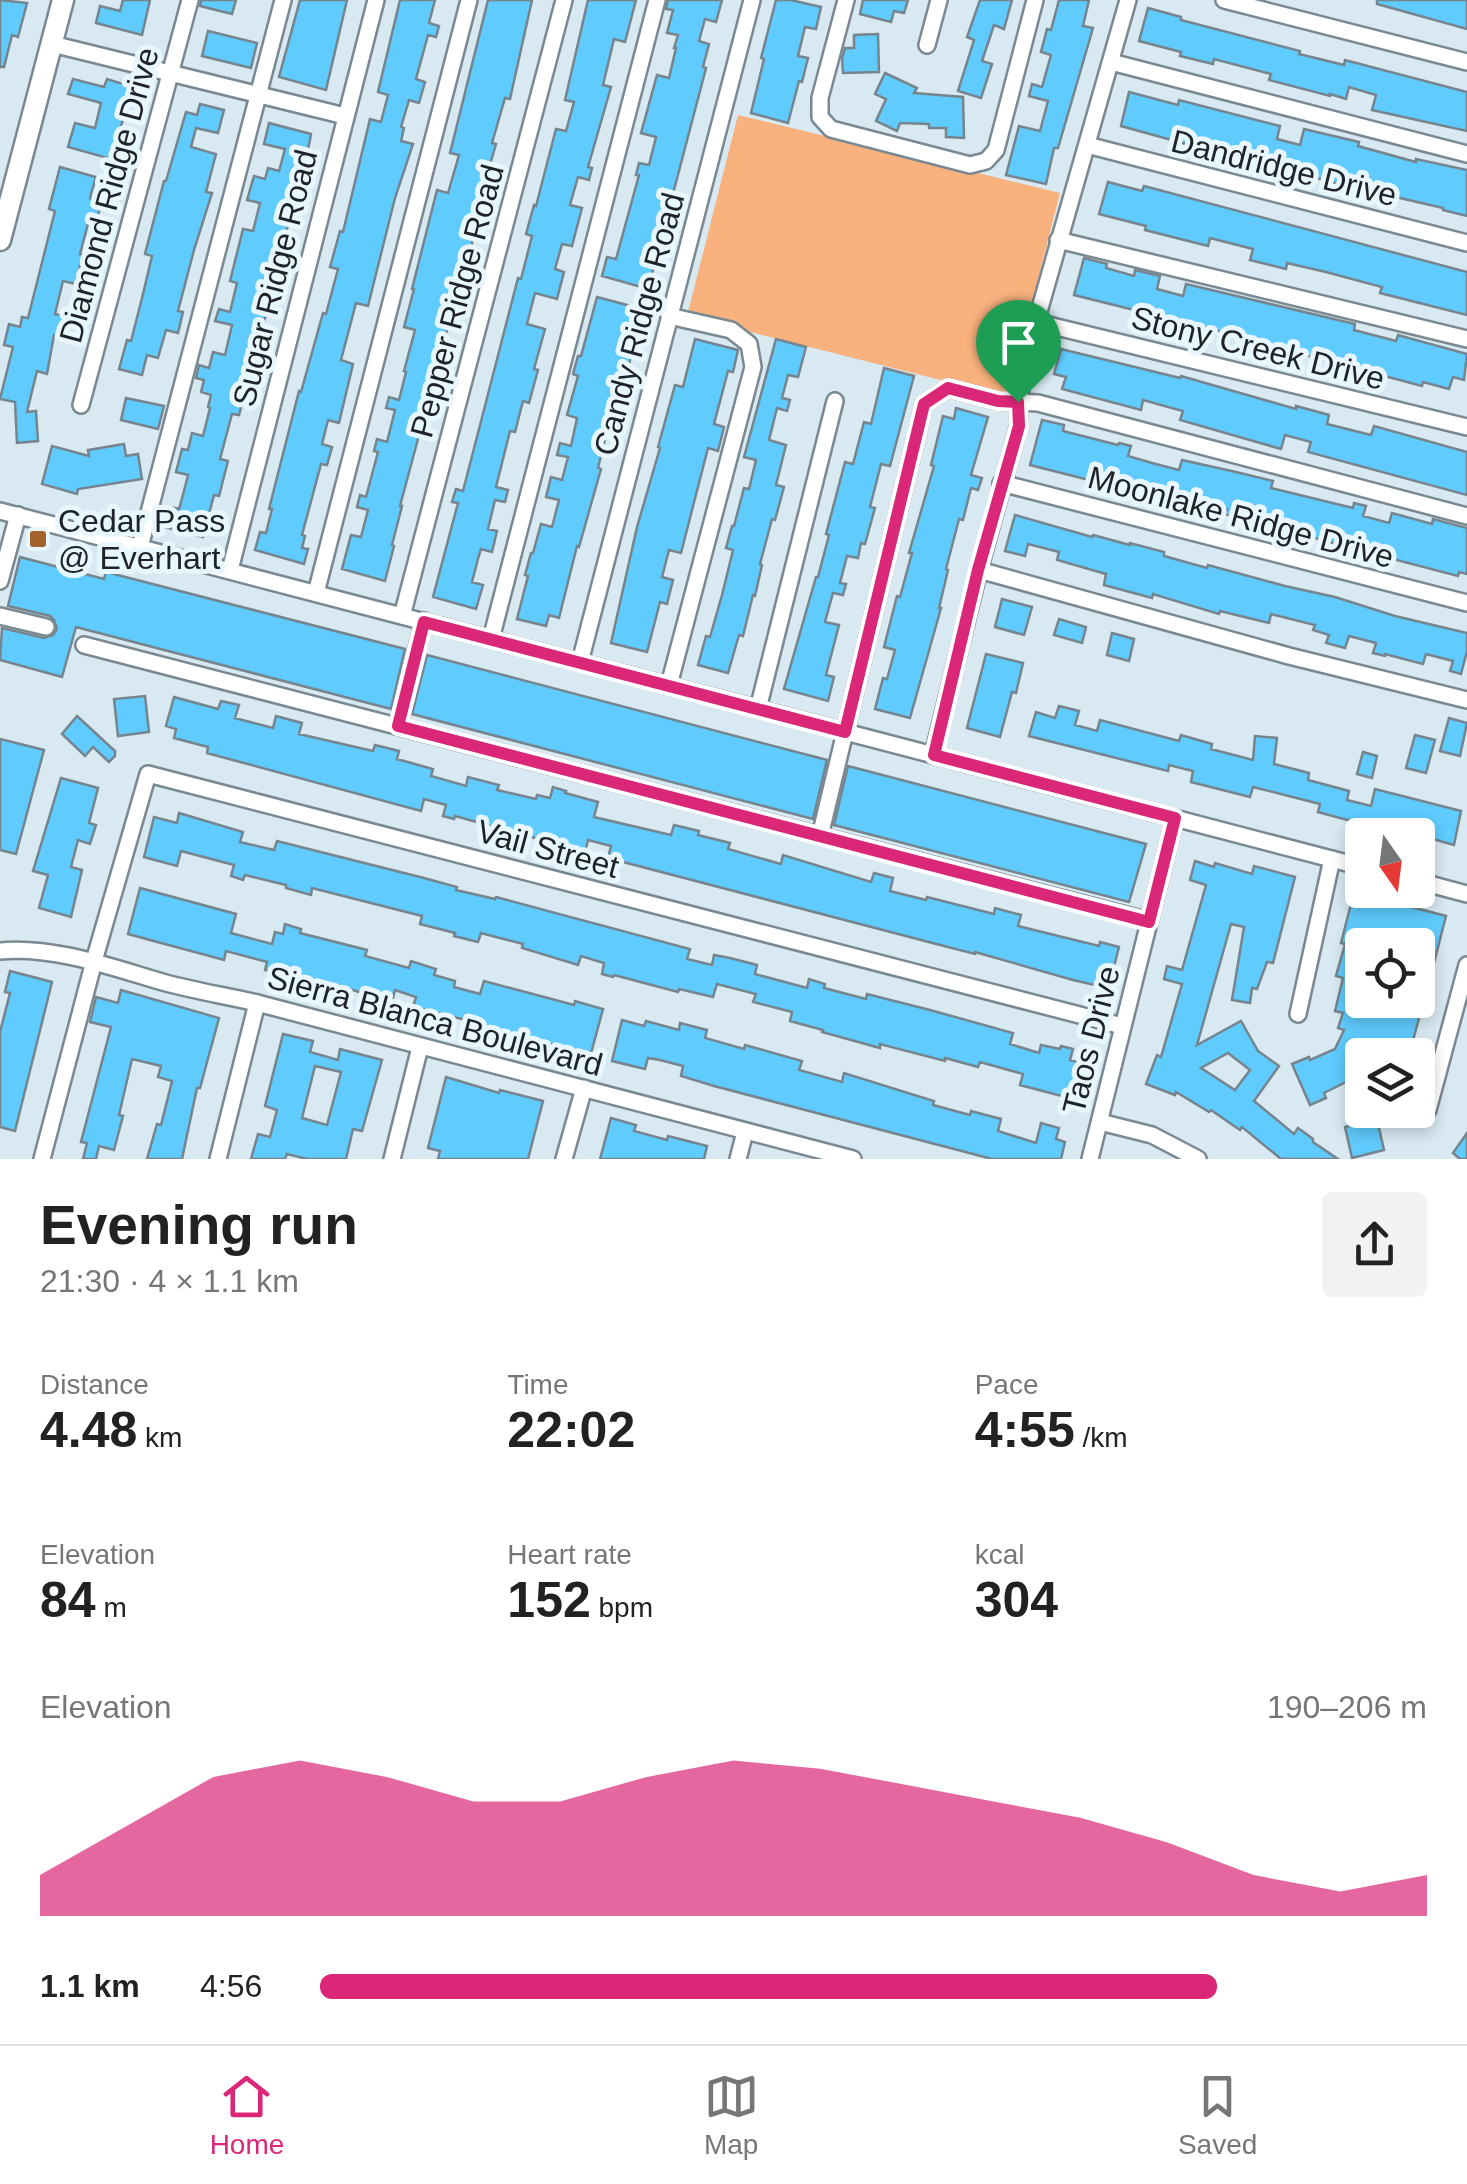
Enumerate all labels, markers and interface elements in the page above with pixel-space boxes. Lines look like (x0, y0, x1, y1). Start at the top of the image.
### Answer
street label: Diamond Ridge Drive (52, 43, 166, 347)
street label: Dandridge Drive (1167, 123, 1401, 213)
street label: Sugar Ridge Road (226, 146, 324, 410)
street label: Pepper Ridge Road (403, 161, 511, 441)
street label: Candy Ridge Road (587, 189, 691, 459)
street label: Stony Creek Drive (1128, 299, 1388, 397)
pin (976, 300, 1061, 403)
icon: arrive (991, 315, 1046, 370)
street label: Moonlake Ridge Drive (1084, 459, 1398, 575)
place label: Cedar Pass @ Everhart (58, 503, 225, 576)
marker: Cedar Pass @ Everhart (27, 528, 49, 550)
street label: Vail Street (473, 813, 623, 885)
north arrow (1345, 818, 1435, 908)
map controls (1345, 818, 1435, 1128)
button: locate (1345, 928, 1435, 1018)
street label: Sierra Blanca Boulevard (264, 959, 606, 1083)
street label: Taos Drive (1055, 962, 1127, 1118)
button: layers (1345, 1038, 1435, 1128)
button: share (1322, 1192, 1427, 1297)
text: Evening run (40, 1194, 358, 1256)
text: 21:30 · 4 × 1.1 km (40, 1263, 299, 1299)
text: Distance (40, 1369, 149, 1400)
text: Time (507, 1369, 569, 1400)
text: Pace (975, 1369, 1038, 1400)
text: 4.48 (40, 1402, 137, 1458)
text: 22:02 (507, 1402, 635, 1458)
text: 4:55 (975, 1402, 1075, 1458)
text: km (137, 1422, 182, 1453)
text: /km (1075, 1422, 1128, 1453)
text: Elevation (40, 1539, 155, 1570)
text: Heart rate (507, 1539, 632, 1570)
text: kcal (975, 1539, 1024, 1570)
text: 84 (40, 1572, 96, 1628)
text: 152 (507, 1572, 591, 1628)
text: 304 (975, 1572, 1058, 1628)
text: m (96, 1592, 127, 1623)
text: bpm (591, 1592, 653, 1623)
text: Elevation (40, 1689, 172, 1725)
text: 190–206 m (1267, 1689, 1427, 1725)
text: 1.1 km (40, 1968, 140, 2004)
text: 4:56 (200, 1968, 262, 2004)
tab: Home (210, 2069, 284, 2161)
tab: Map (704, 2069, 759, 2161)
tab: Saved (1178, 2069, 1257, 2161)

